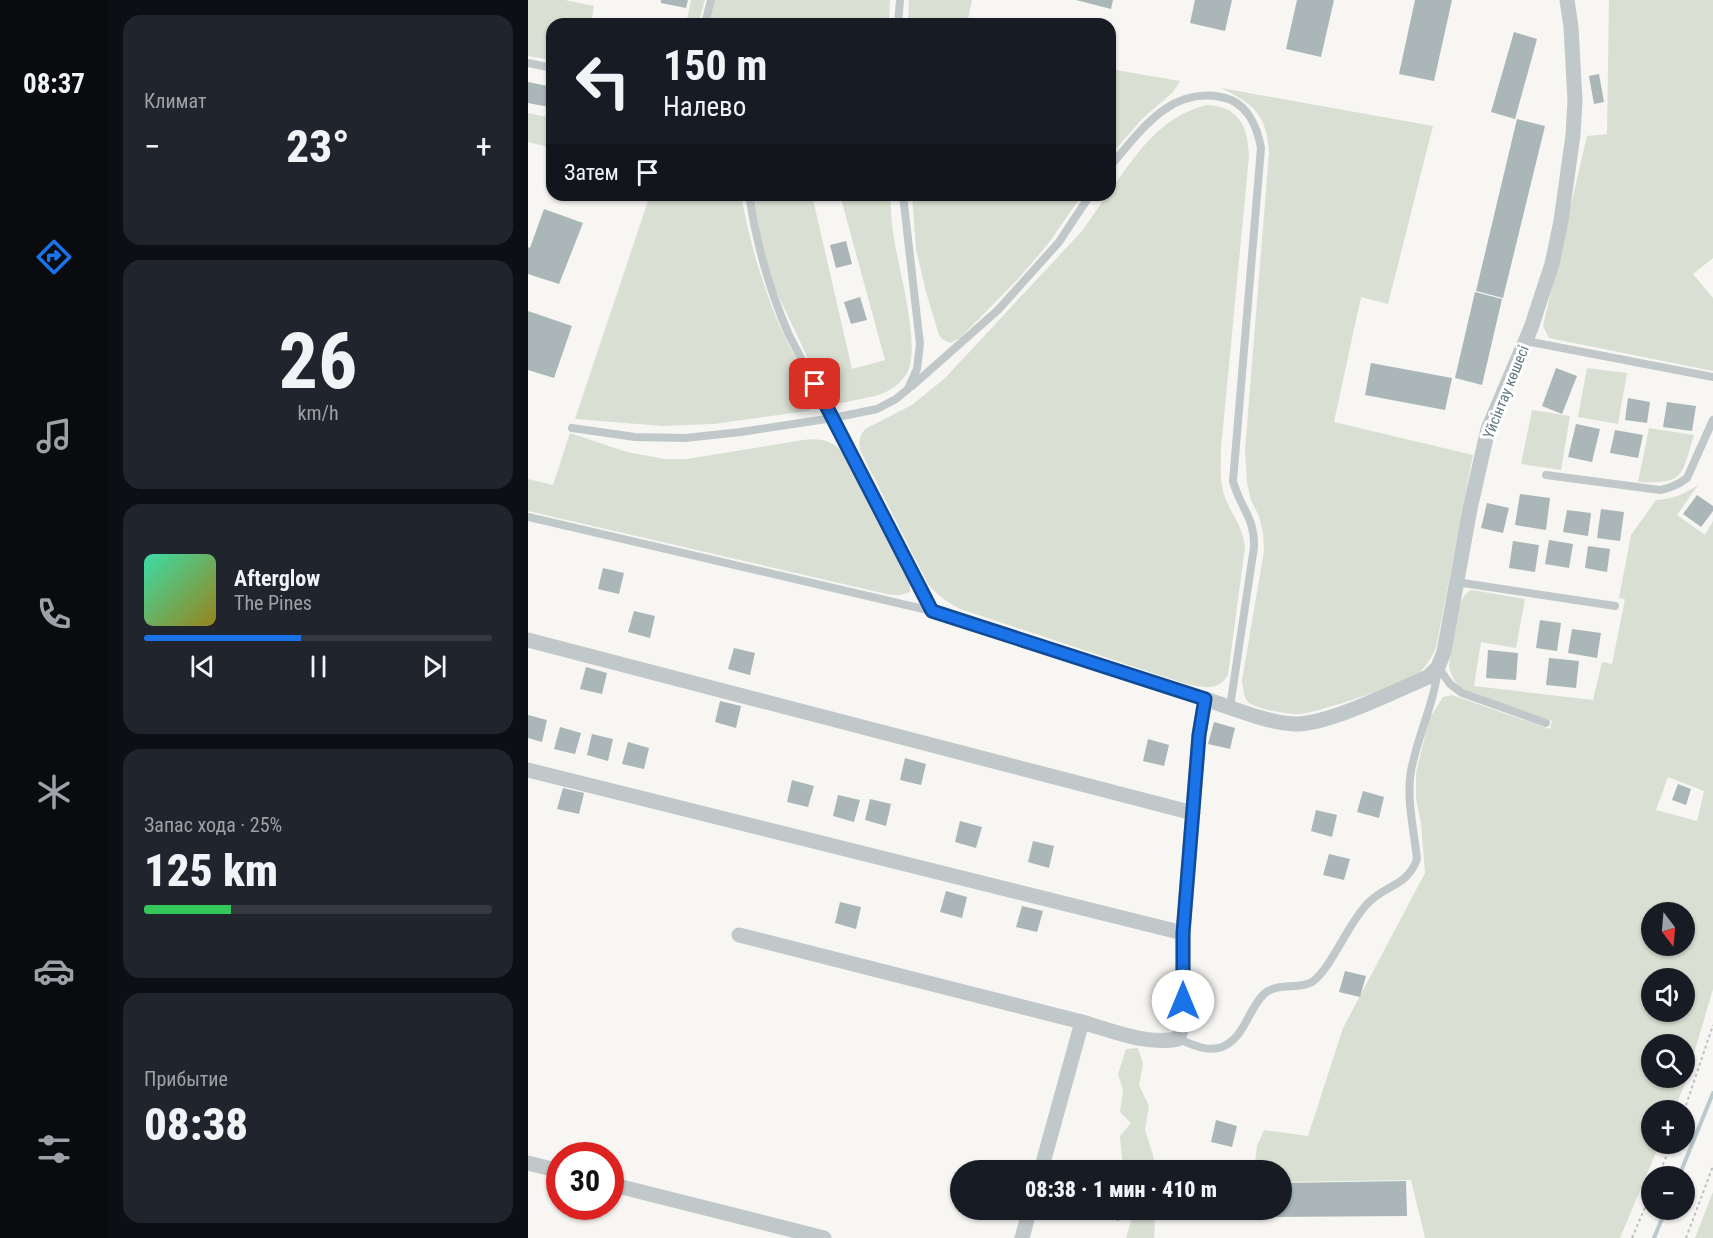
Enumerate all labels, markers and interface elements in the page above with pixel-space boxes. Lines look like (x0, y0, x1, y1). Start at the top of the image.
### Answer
text: 150 m (663, 41, 768, 90)
icon: left (564, 42, 642, 120)
text: 08:37 (23, 68, 85, 100)
text: Климат (144, 89, 206, 113)
text: Налево (663, 91, 746, 123)
text: 23° (286, 120, 350, 173)
text: − (144, 127, 161, 166)
text: + (476, 127, 492, 166)
icon: arrive (631, 156, 664, 189)
text: Затем (564, 160, 619, 185)
icon: directions (33, 236, 75, 278)
text: 26 (279, 316, 357, 407)
street label: Үйсінтау көшесі (1479, 343, 1533, 441)
pin (789, 358, 840, 409)
icon: arrive (798, 367, 831, 400)
text: km/h (297, 401, 339, 425)
icon: music (33, 415, 75, 457)
text: Afterglow (234, 566, 320, 591)
text: The Pines (234, 591, 312, 615)
icon: phone (33, 593, 75, 635)
icon: previous (186, 650, 219, 683)
icon: pause (302, 650, 335, 683)
icon: next (418, 650, 451, 683)
icon: climate (33, 771, 75, 813)
text: Запас хода · 25% (144, 813, 282, 837)
text: 125 km (144, 844, 278, 897)
north arrow (1641, 902, 1695, 956)
map controls (1641, 902, 1695, 1220)
icon: car (33, 950, 75, 992)
button: sound (1641, 968, 1695, 1022)
position arrow (1151, 969, 1215, 1033)
button: search (1641, 1034, 1695, 1088)
text: Прибытие (144, 1067, 228, 1091)
text: 08:38 (144, 1098, 248, 1151)
button: + (1641, 1100, 1695, 1154)
icon: filters (33, 1128, 75, 1170)
speed limit sign: 30 (546, 1142, 624, 1220)
button: − (1641, 1166, 1695, 1220)
text: 08:38 · 1 мин · 410 m (1025, 1177, 1217, 1202)

